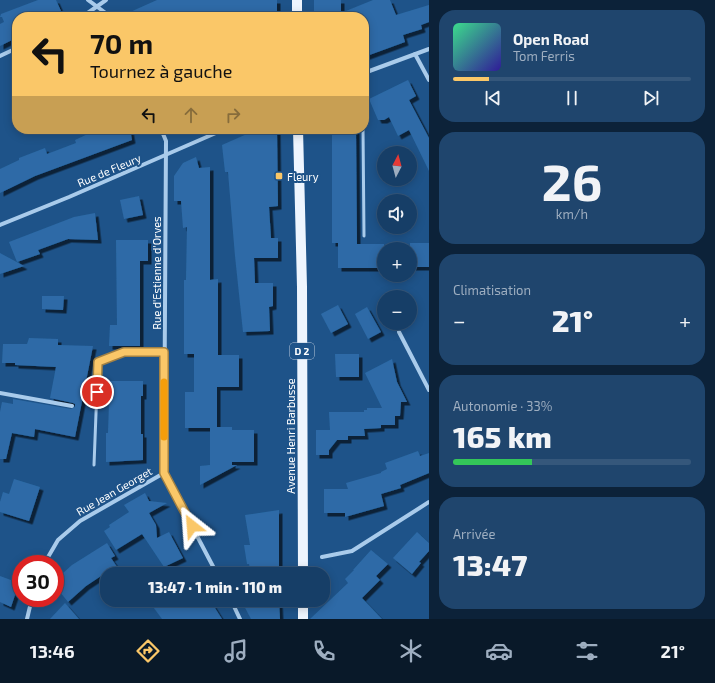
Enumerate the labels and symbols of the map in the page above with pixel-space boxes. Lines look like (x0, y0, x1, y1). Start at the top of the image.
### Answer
north arrow (377, 146, 417, 186)
street label: Rue de Fleury (75, 151, 143, 189)
place label: Fleury (287, 170, 319, 183)
marker: Fleury (274, 171, 284, 181)
street label: Rue d'Estienne d'Orves (150, 216, 163, 330)
road number: D 2 (290, 343, 314, 359)
pin (80, 375, 114, 409)
street label: Avenue Henri Barbusse (284, 378, 297, 494)
street label: Rue Jean Georget (74, 464, 154, 518)
position arrow (171, 505, 213, 547)
speed limit sign: 30 (12, 555, 64, 607)

